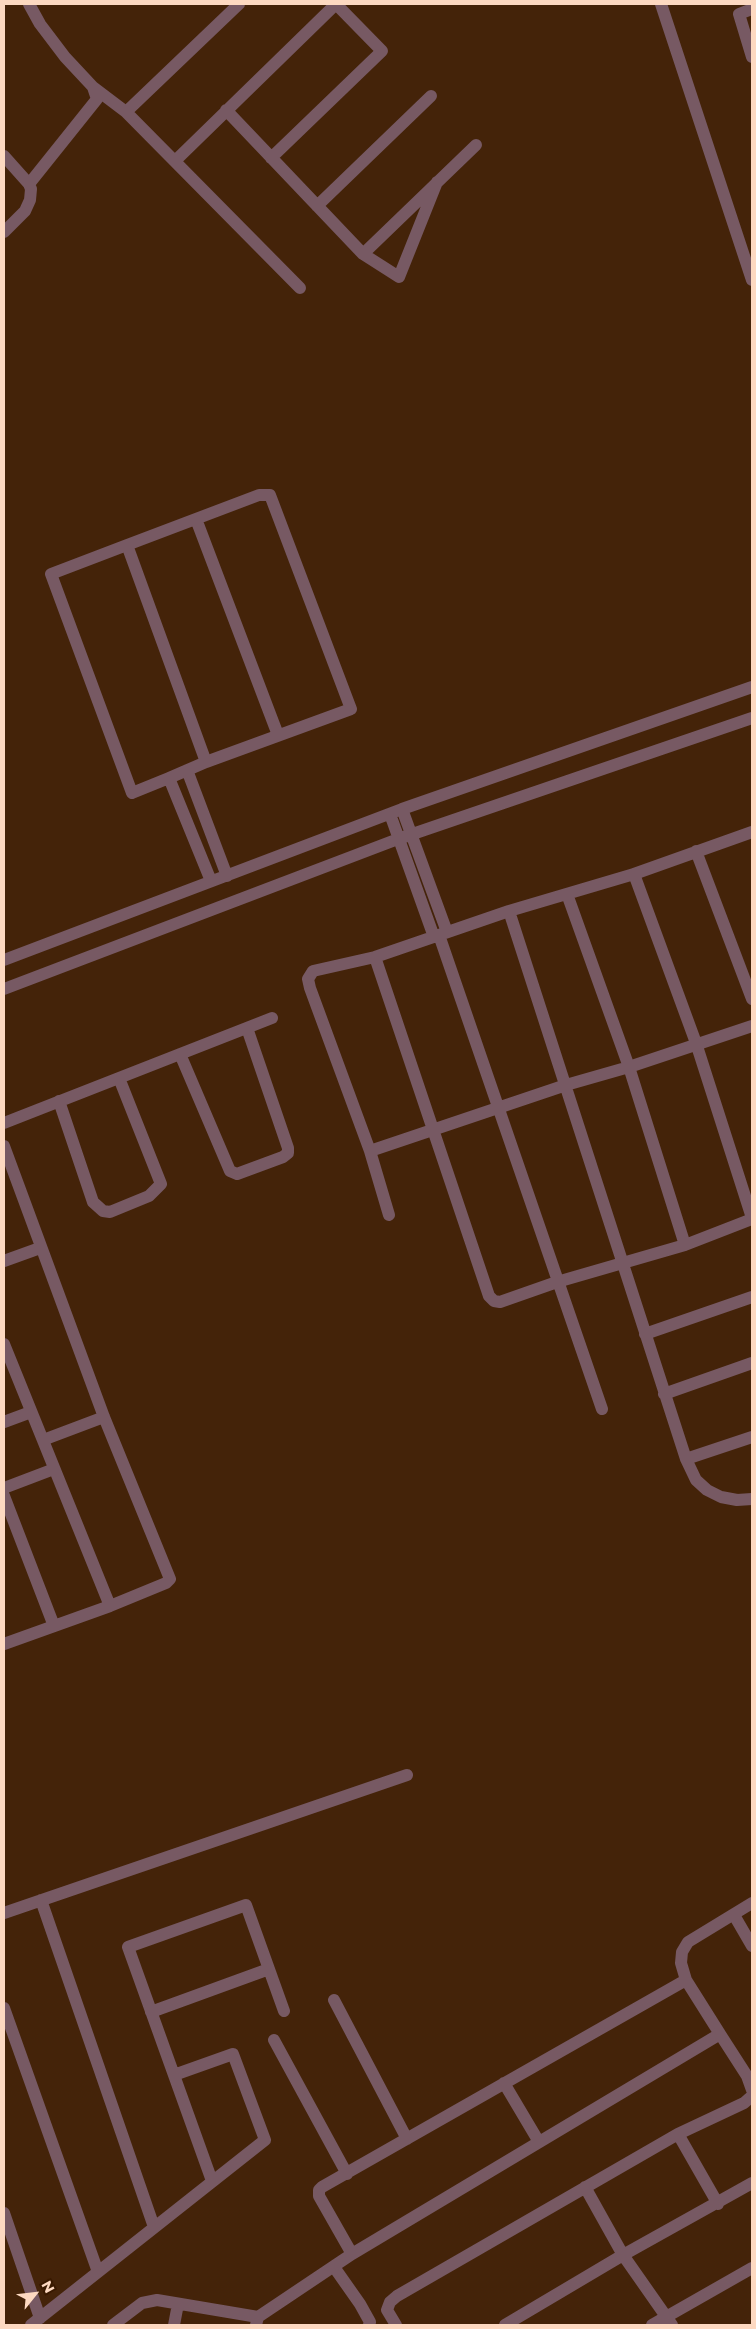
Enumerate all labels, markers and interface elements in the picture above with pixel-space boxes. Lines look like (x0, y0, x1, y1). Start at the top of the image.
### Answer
north arrow (10, 2269, 60, 2319)
text: N (38, 2277, 59, 2296)

